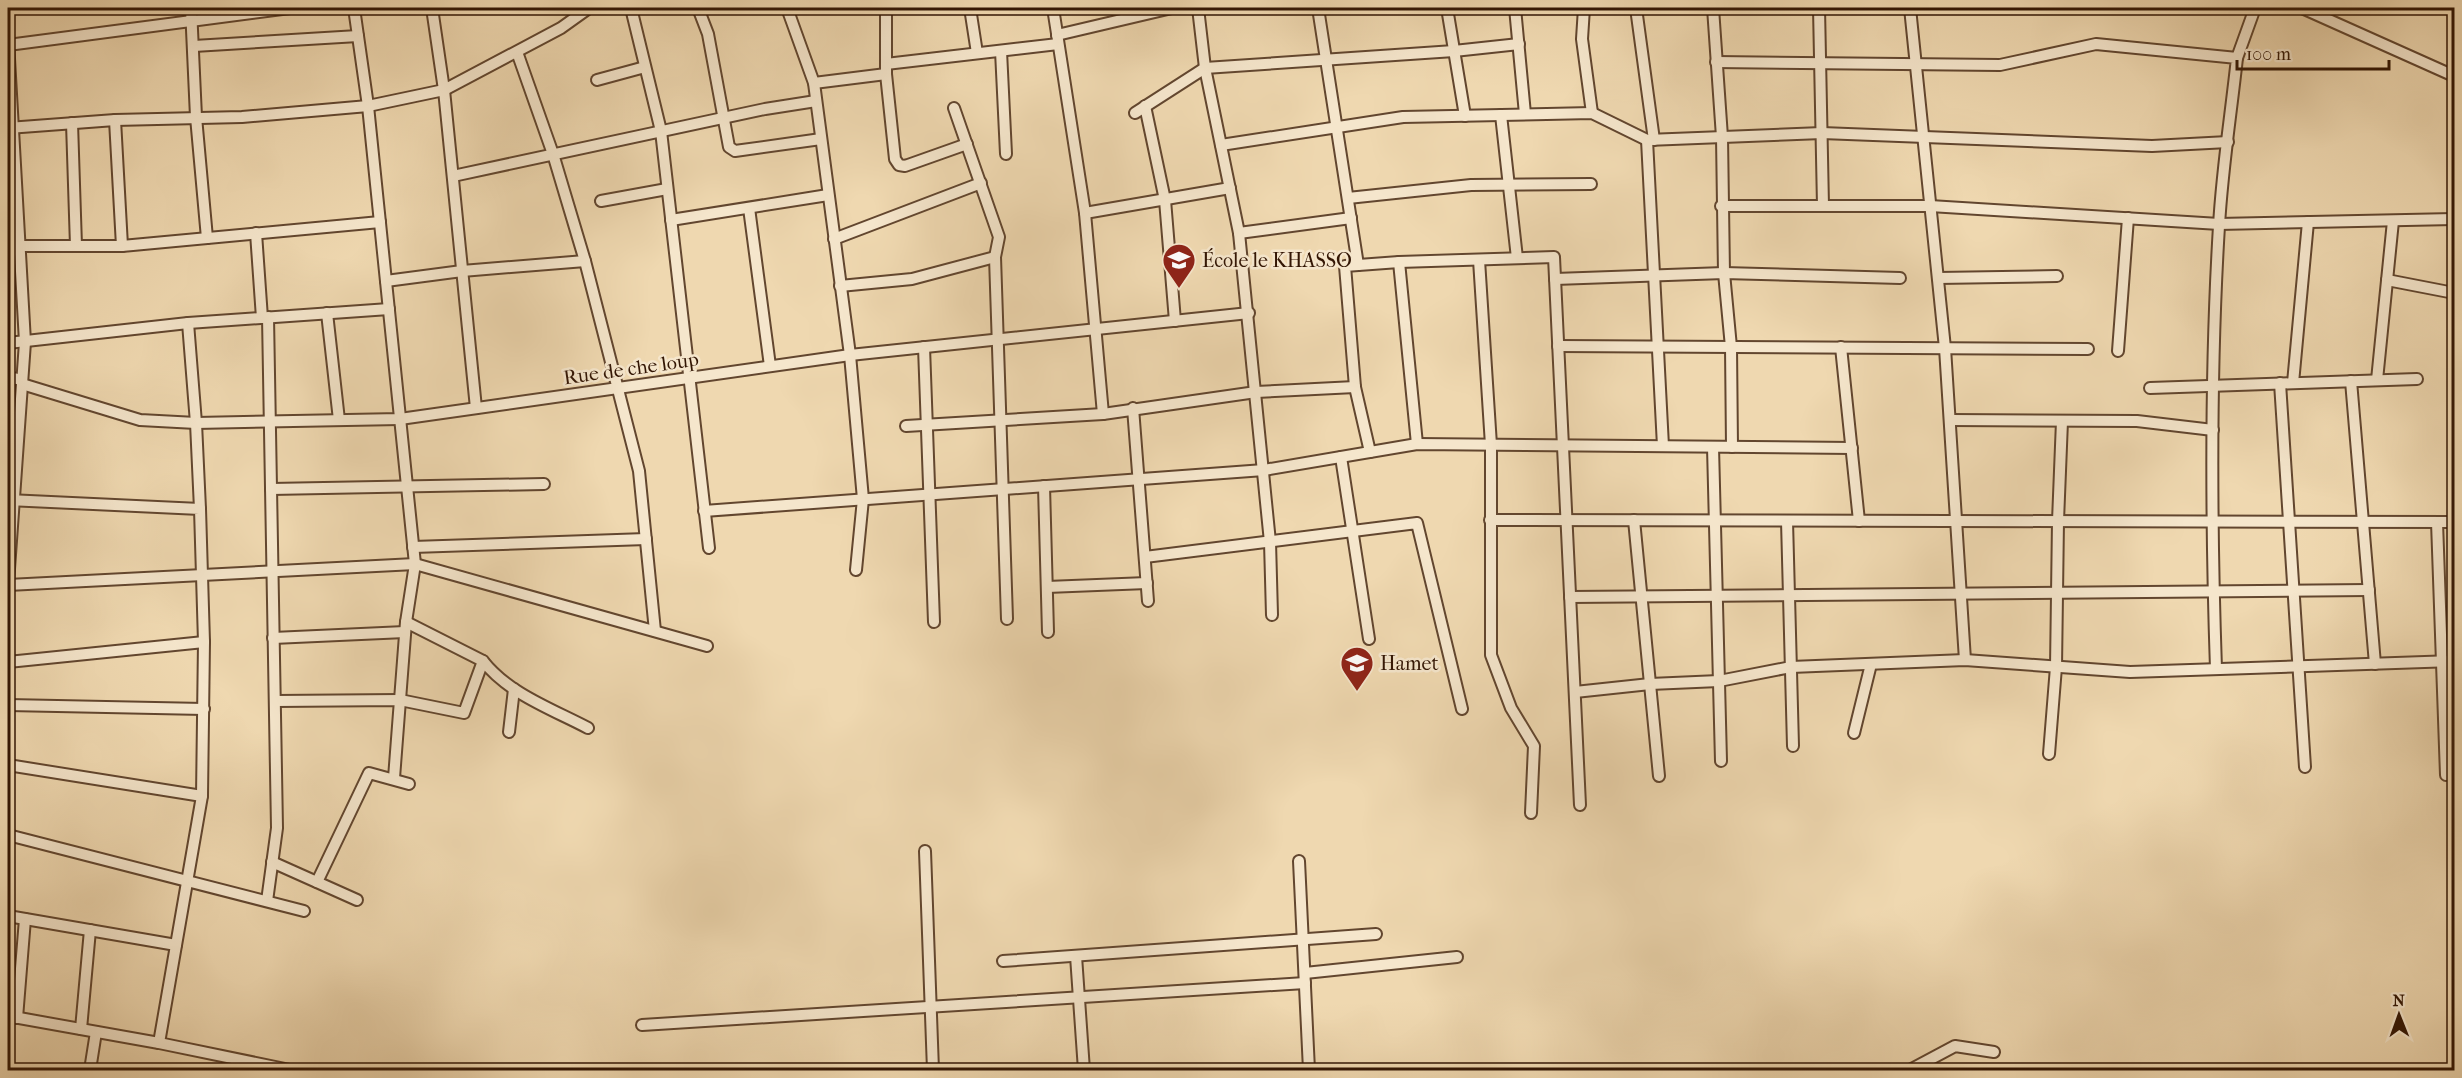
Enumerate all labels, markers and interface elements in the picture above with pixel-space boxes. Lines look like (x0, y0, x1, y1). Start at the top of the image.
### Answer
scale bar (2237, 33, 2388, 71)
text: 100 m (2246, 44, 2291, 65)
school or university icon: École le KHASSO (1161, 242, 1197, 289)
place label: École le KHASSO (1202, 248, 1352, 272)
street label: Rue de che loup (562, 348, 700, 389)
school or university icon: Hamet (1339, 645, 1375, 692)
place label: Hamet (1380, 652, 1439, 675)
north arrow (2369, 985, 2429, 1045)
text: N (2393, 991, 2406, 1010)

